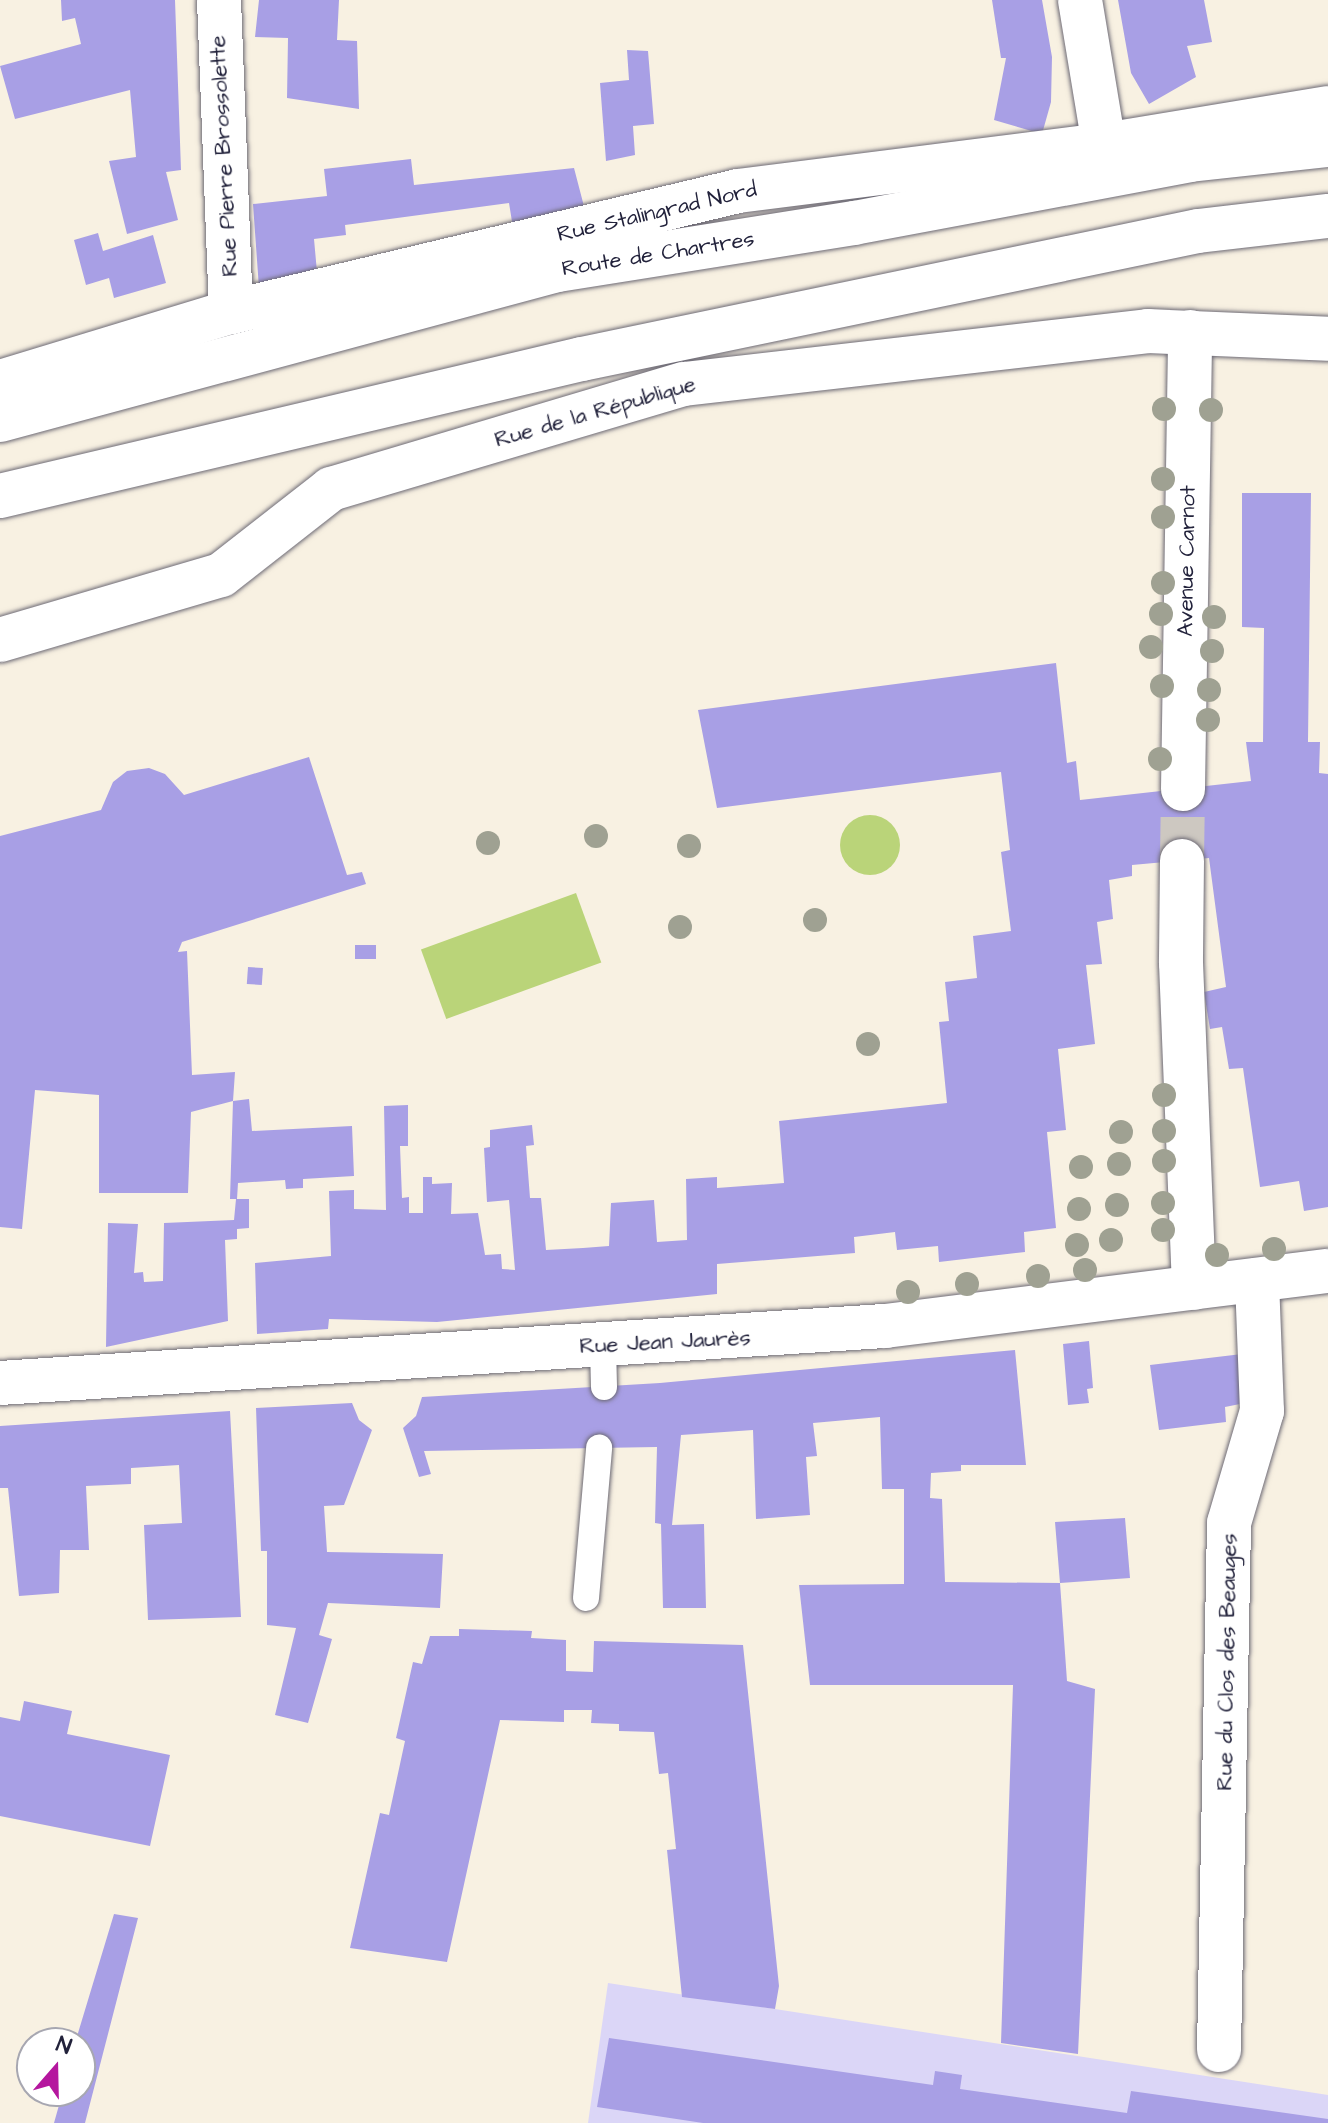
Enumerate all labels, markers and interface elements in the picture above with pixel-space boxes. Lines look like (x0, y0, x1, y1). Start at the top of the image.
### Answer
street label: Rue Pierre Brossolette (204, 35, 244, 277)
street label: Rue Stalingrad Nord (555, 176, 759, 248)
street label: Route de Chartres (560, 226, 756, 282)
street label: Rue de la République (492, 371, 698, 453)
street label: Avenue Carnot (1172, 485, 1202, 637)
street label: Rue Jean Jaurès (579, 1324, 751, 1360)
street label: Rue du Clos des Beauges (1212, 1533, 1242, 1791)
north arrow (16, 2027, 96, 2107)
text: N (52, 2029, 75, 2063)

